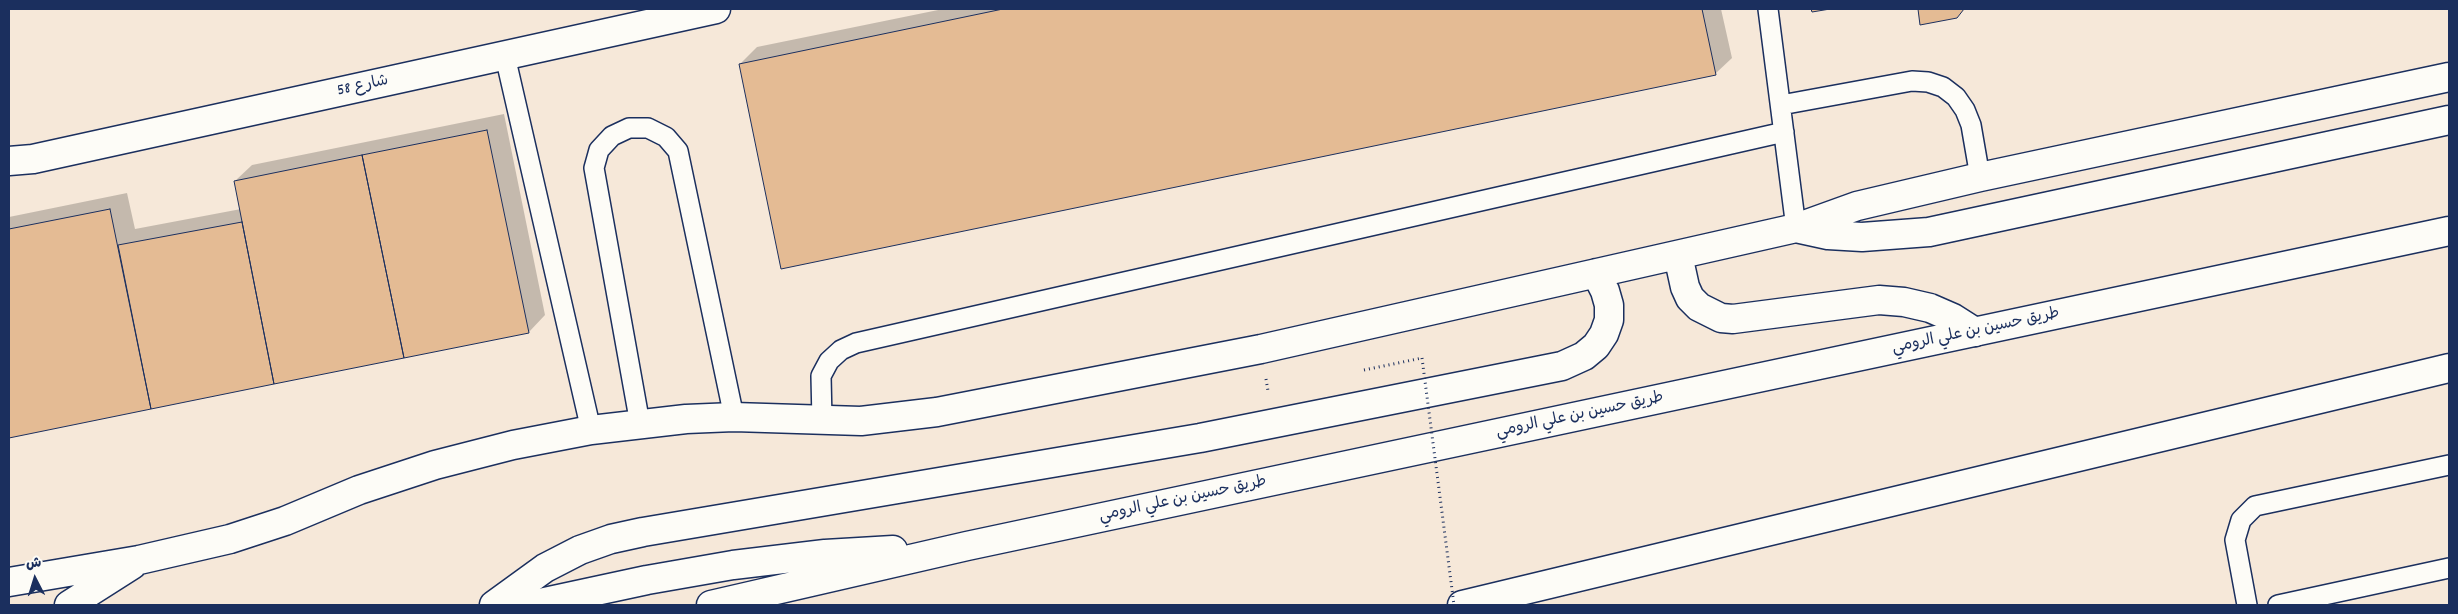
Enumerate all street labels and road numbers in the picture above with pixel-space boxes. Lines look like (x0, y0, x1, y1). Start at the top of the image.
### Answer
street label: شارع 58 (336, 72, 390, 102)
street label: طريق حسين بن علي الرومي (1890, 305, 2062, 359)
street label: طريق حسين بن علي الرومي (1494, 389, 1666, 443)
street label: طريق حسين بن علي الرومي (1097, 473, 1269, 527)

